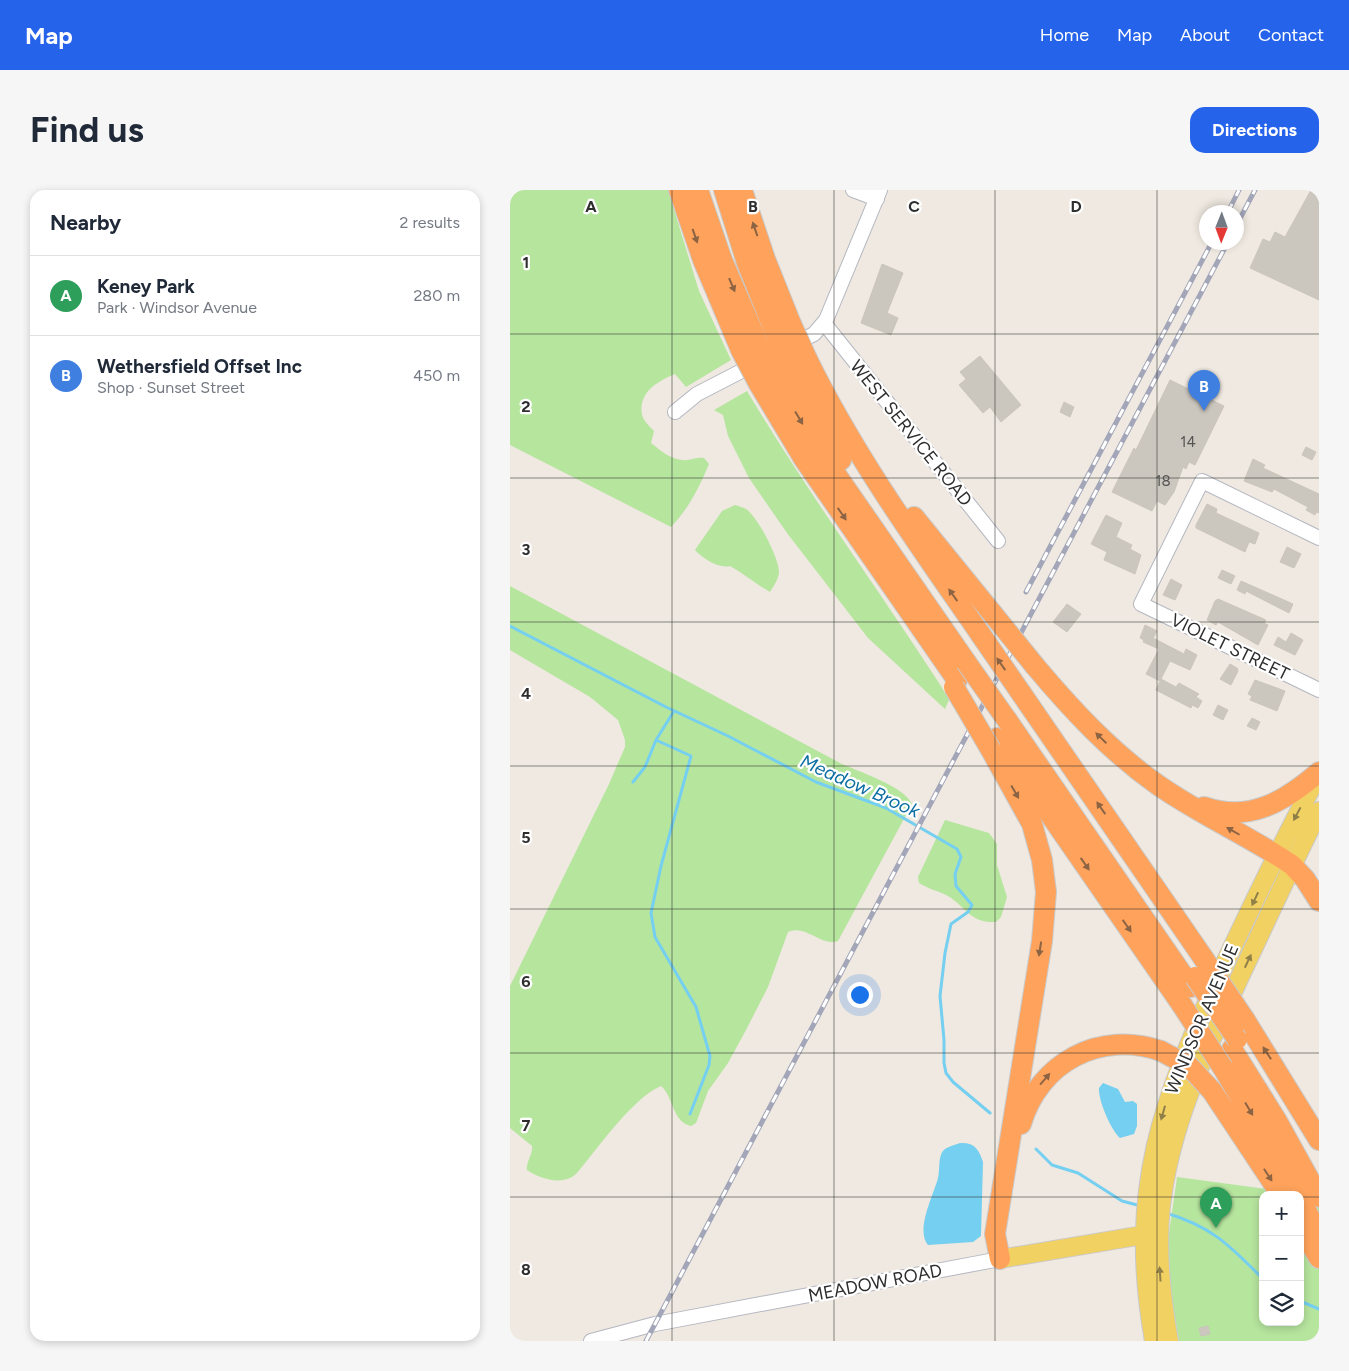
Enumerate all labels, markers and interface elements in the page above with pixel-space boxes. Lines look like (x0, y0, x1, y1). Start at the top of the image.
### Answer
text: Map (25, 21, 73, 50)
text: Home (1040, 24, 1089, 46)
text: Map (1117, 24, 1152, 46)
text: About (1180, 24, 1230, 46)
text: Contact (1258, 24, 1324, 46)
button: Directions (1190, 107, 1319, 153)
text: Find us (30, 109, 144, 151)
text: A (585, 197, 597, 216)
text: B (748, 197, 758, 216)
text: C (908, 197, 920, 216)
text: D (1070, 197, 1082, 216)
north arrow (1199, 205, 1244, 250)
text: Nearby (50, 210, 121, 235)
text: 2 results (400, 213, 460, 232)
one-way arrow (751, 221, 759, 236)
one-way arrow (691, 229, 699, 244)
text: 1 (523, 253, 529, 272)
text: Keney Park (97, 275, 195, 298)
one-way arrow (729, 278, 737, 292)
text: A (60, 286, 72, 305)
text: 280 m (413, 286, 460, 305)
text: Park · Windsor Avenue (97, 298, 257, 317)
text: Wethersfield Offset Inc (97, 355, 302, 378)
street label: WEST SERVICE ROAD (845, 356, 977, 510)
text: B (61, 366, 71, 385)
text: 450 m (413, 366, 460, 385)
pin: B (1188, 370, 1220, 411)
text: Shop · Sunset Street (97, 378, 245, 397)
text: 2 (521, 397, 531, 416)
one-way arrow (794, 412, 803, 425)
house number: 14 (1180, 433, 1196, 451)
house number: 18 (1155, 472, 1171, 490)
one-way arrow (837, 507, 847, 521)
text: 3 (522, 540, 531, 559)
one-way arrow (948, 588, 958, 601)
street label: VIOLET STREET (1167, 609, 1293, 685)
one-way arrow (996, 657, 1006, 671)
text: 4 (521, 684, 531, 703)
one-way arrow (1095, 732, 1107, 744)
water label: Meadow Brook (797, 749, 924, 823)
one-way arrow (1011, 786, 1020, 799)
one-way arrow (1096, 801, 1106, 815)
one-way arrow (1293, 807, 1301, 822)
one-way arrow (1227, 827, 1240, 836)
text: 5 (521, 828, 531, 847)
one-way arrow (1080, 858, 1090, 871)
one-way arrow (1250, 892, 1258, 906)
one-way arrow (1122, 919, 1132, 933)
one-way arrow (1036, 941, 1044, 957)
street label: WINDSOR AVENUE (1160, 941, 1244, 1097)
one-way arrow (1244, 954, 1252, 968)
text: 6 (521, 972, 531, 991)
your location (847, 982, 873, 1008)
one-way arrow (1262, 1046, 1272, 1059)
one-way arrow (1039, 1073, 1051, 1085)
one-way arrow (1244, 1103, 1254, 1116)
one-way arrow (1159, 1105, 1167, 1120)
text: 7 (522, 1116, 531, 1135)
one-way arrow (1264, 1168, 1273, 1181)
pin: A (1200, 1187, 1232, 1228)
map controls (1259, 1191, 1304, 1326)
button: + (1259, 1191, 1304, 1236)
button: − (1259, 1236, 1304, 1281)
street label: MEADOW ROAD (806, 1259, 944, 1307)
text: 8 (521, 1260, 531, 1279)
one-way arrow (1155, 1266, 1163, 1282)
button: layers (1259, 1281, 1304, 1326)

